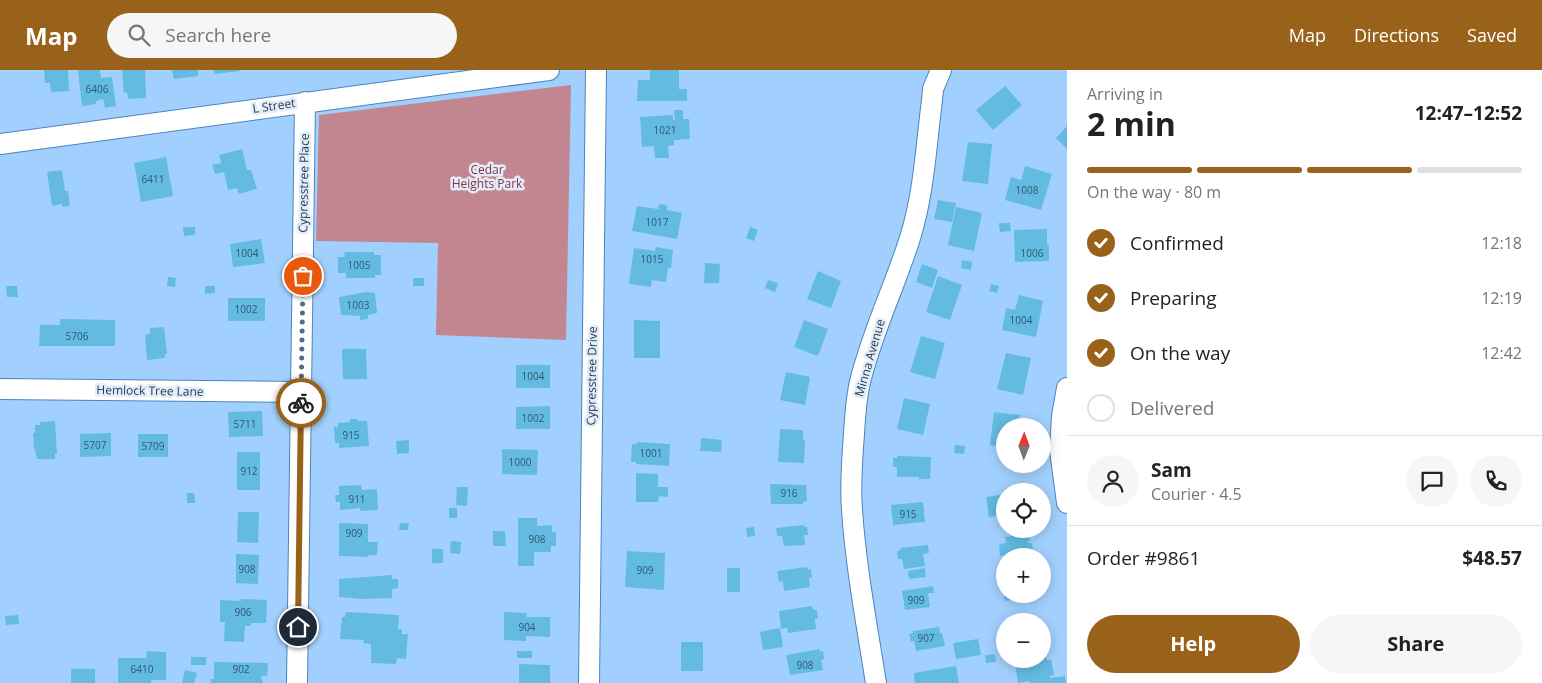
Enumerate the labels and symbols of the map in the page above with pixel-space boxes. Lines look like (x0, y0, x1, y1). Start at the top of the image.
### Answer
house number: 6406 (86, 82, 109, 96)
street label: L Street (252, 94, 296, 117)
house number: 1021 (654, 123, 676, 137)
street label: Cypresstree Place (294, 133, 313, 233)
park label: Cedar Heights Park (452, 161, 523, 192)
house number: 6411 (142, 172, 164, 186)
house number: 1008 (1016, 183, 1039, 197)
house number: 1017 (646, 215, 669, 229)
house number: 1004 (236, 246, 259, 260)
house number: 1006 (1021, 246, 1044, 260)
house number: 1015 (641, 252, 664, 266)
pin (282, 255, 324, 297)
house number: 1005 (348, 258, 371, 272)
house number: 1003 (347, 298, 370, 312)
house number: 1002 (235, 302, 258, 316)
house number: 1004 (1010, 313, 1033, 327)
street label: Minna Avenue (850, 317, 889, 399)
street label: Cypresstree Drive (582, 326, 601, 426)
house number: 5706 (66, 329, 89, 343)
house number: 1004 (522, 369, 545, 383)
courier (276, 378, 326, 428)
street label: Hemlock Tree Lane (96, 381, 204, 400)
house number: 1002 (522, 411, 545, 425)
house number: 5711 (234, 417, 256, 431)
north arrow (996, 418, 1051, 472)
house number: 915 (342, 428, 360, 442)
house number: 5707 (84, 438, 107, 452)
house number: 5709 (142, 439, 165, 453)
house number: 1001 (640, 446, 662, 460)
house number: 1000 (509, 455, 532, 469)
house number: 912 (240, 464, 258, 478)
house number: 916 (780, 486, 798, 500)
house number: 911 (348, 492, 366, 506)
house number: 915 (899, 507, 917, 521)
house number: 909 (345, 526, 363, 540)
house number: 908 (528, 532, 546, 546)
house number: 908 (238, 562, 256, 576)
house number: 909 (636, 563, 654, 577)
house number: 909 (907, 593, 925, 607)
house number: 906 (234, 605, 252, 619)
pin (277, 606, 319, 648)
house number: 904 (518, 620, 536, 634)
house number: 907 (917, 631, 935, 645)
house number: 908 (796, 658, 814, 672)
house number: 6410 (131, 662, 154, 676)
house number: 902 (232, 662, 250, 676)

